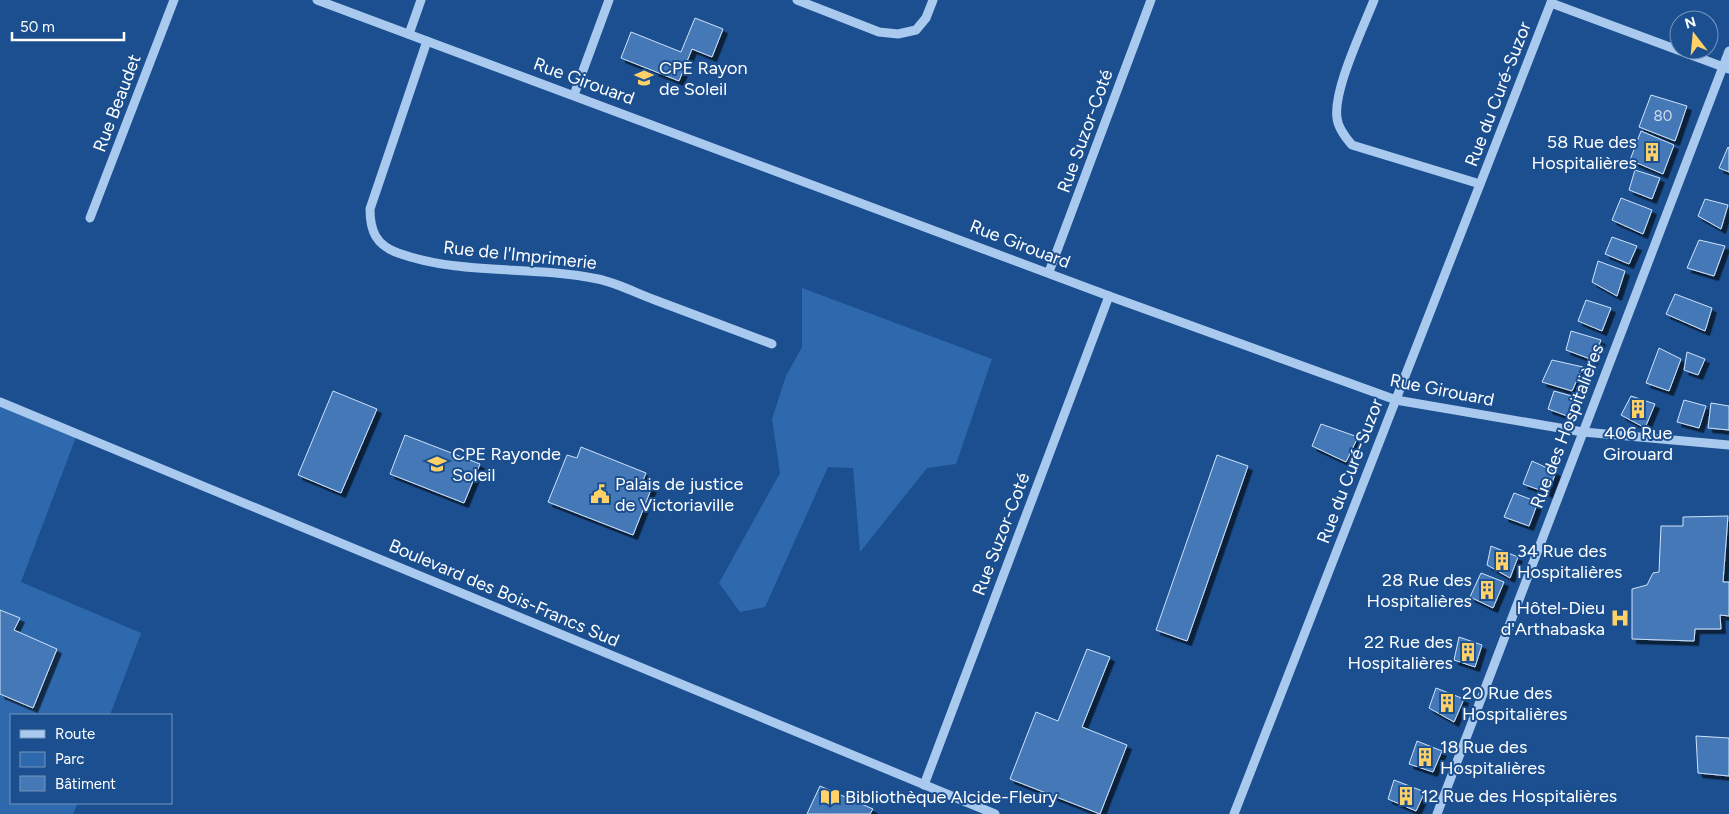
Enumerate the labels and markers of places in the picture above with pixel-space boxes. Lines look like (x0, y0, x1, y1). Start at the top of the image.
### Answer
place label: CPE Rayon de Soleil (659, 57, 748, 100)
school or university icon: CPE Rayon de Soleil (633, 67, 655, 89)
place label: 58 Rue des Hospitalières (1532, 131, 1637, 174)
building icon: 58 Rue des Hospitalières (1641, 141, 1663, 163)
building icon: 406 Rue Girouard (1627, 398, 1649, 420)
place label: 406 Rue Girouard (1603, 422, 1673, 465)
place label: CPE Rayonde Soleil (452, 443, 561, 486)
school or university icon: CPE Rayonde Soleil (426, 453, 448, 475)
place label: Palais de justice de Victoriaville (615, 473, 743, 516)
public building icon: Palais de justice de Victoriaville (589, 483, 611, 505)
place label: 34 Rue des Hospitalières (1517, 540, 1622, 583)
building icon: 34 Rue des Hospitalières (1491, 550, 1513, 572)
place label: 28 Rue des Hospitalières (1367, 569, 1472, 612)
building icon: 28 Rue des Hospitalières (1476, 579, 1498, 601)
place label: Hôtel-Dieu d'Arthabaska (1501, 597, 1605, 640)
hospital icon: Hôtel-Dieu d'Arthabaska (1609, 607, 1631, 629)
place label: 22 Rue des Hospitalières (1348, 631, 1453, 674)
building icon: 22 Rue des Hospitalières (1457, 641, 1479, 663)
place label: 20 Rue des Hospitalières (1462, 682, 1567, 725)
building icon: 20 Rue des Hospitalières (1436, 692, 1458, 714)
place label: 18 Rue des Hospitalières (1440, 736, 1545, 779)
building icon: 18 Rue des Hospitalières (1414, 746, 1436, 768)
building icon: 12 Rue des Hospitalières (1395, 785, 1417, 807)
place label: 12 Rue des Hospitalières (1421, 785, 1617, 807)
library icon: Bibliothèque Alcide-Fleury (819, 786, 841, 808)
place label: Bibliothèque Alcide-Fleury (845, 786, 1058, 808)

